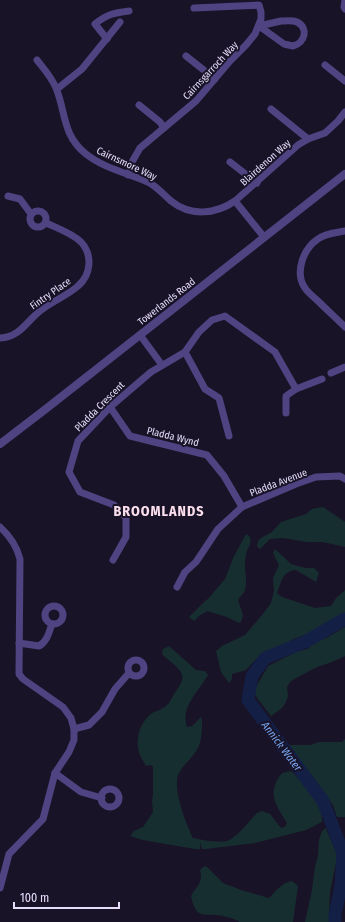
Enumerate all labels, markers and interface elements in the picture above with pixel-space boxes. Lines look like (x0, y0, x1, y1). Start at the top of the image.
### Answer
street label: Cairnsgarroch Way (181, 39, 241, 102)
street label: Blairdenon Way (238, 137, 294, 188)
street label: Cairnsmore Way (94, 145, 159, 183)
street label: Fintry Place (28, 275, 73, 312)
street label: Towerlands Road (135, 276, 198, 328)
street label: Pladda Crescent (72, 379, 128, 434)
street label: Pladda Wynd (146, 425, 200, 449)
street label: Pladda Avenue (248, 466, 309, 499)
district label: BROOMLANDS (113, 503, 205, 520)
water label: Annick Water (258, 718, 305, 775)
scale bar (14, 884, 119, 910)
text: 100 m (20, 891, 49, 905)

